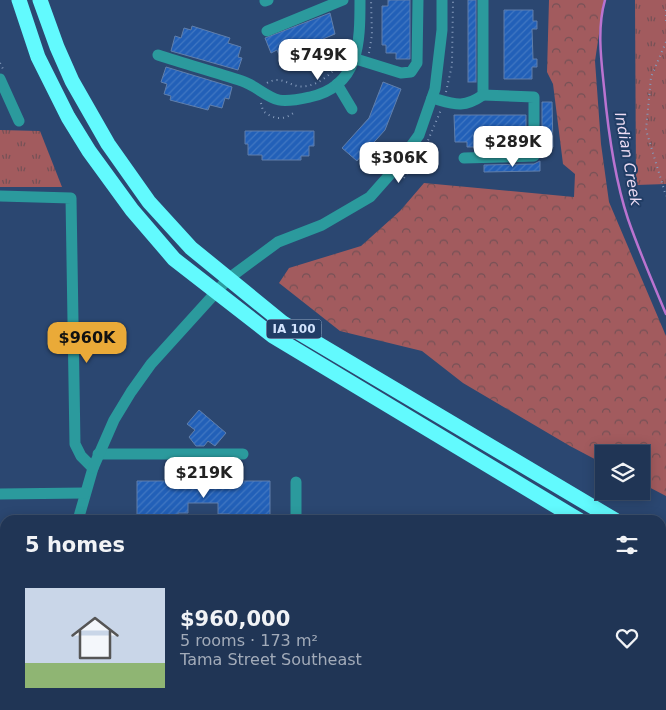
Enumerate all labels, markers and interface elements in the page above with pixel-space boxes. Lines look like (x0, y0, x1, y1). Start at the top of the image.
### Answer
pin: $749K (283, 38, 353, 81)
text: $749K (290, 45, 346, 64)
water label: Indian Creek (611, 111, 645, 209)
pin: $289K (478, 126, 548, 168)
text: $289K (485, 132, 541, 151)
pin: $306K (364, 142, 434, 184)
text: $306K (371, 148, 427, 167)
road number: IA 100 (266, 320, 322, 338)
pin: $960K (52, 322, 122, 364)
text: $960K (59, 328, 115, 347)
map controls (595, 445, 650, 500)
button: layers (595, 445, 650, 500)
pin: $219K (169, 456, 239, 499)
text: $219K (176, 463, 232, 482)
icon: filters (613, 531, 641, 559)
text: 5 homes (25, 533, 125, 557)
text: $960,000 (180, 607, 290, 631)
icon: home (65, 608, 125, 668)
icon: heart (613, 624, 641, 652)
text: 5 rooms · 173 m² (180, 631, 318, 650)
text: Tama Street Southeast (180, 650, 362, 669)

